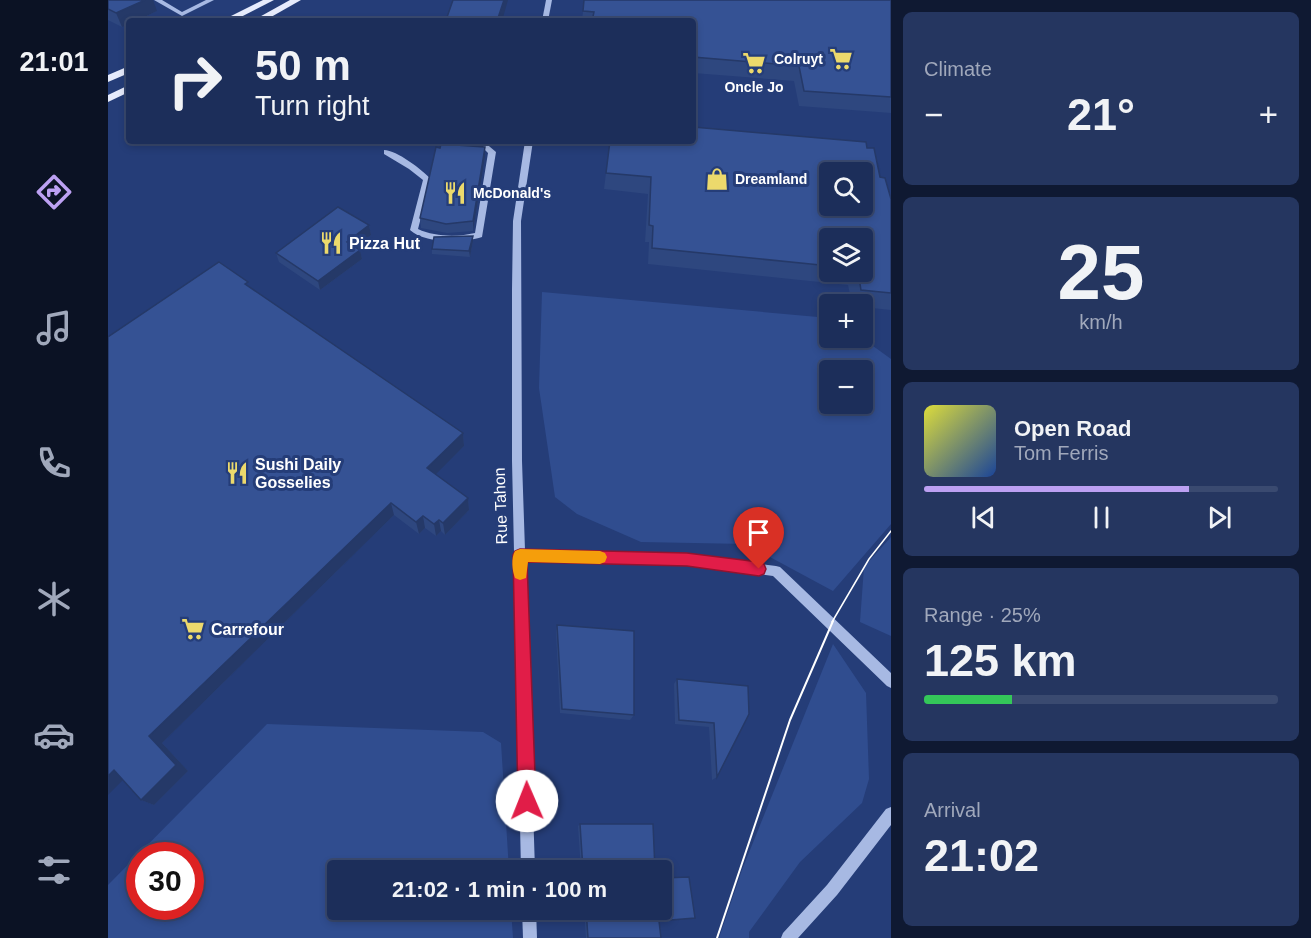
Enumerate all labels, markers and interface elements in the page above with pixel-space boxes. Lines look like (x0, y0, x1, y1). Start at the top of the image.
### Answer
icon: right (156, 42, 234, 120)
text: 50 m (255, 42, 351, 89)
supermarket icon: Colruyt (828, 46, 854, 72)
text: 21:01 (19, 47, 89, 77)
supermarket icon: Oncle Jo (741, 50, 767, 76)
place label: Colruyt (774, 51, 823, 67)
text: Climate (924, 58, 992, 80)
place label: Oncle Jo (724, 79, 784, 95)
text: 21° (1067, 89, 1135, 140)
text: Turn right (255, 91, 370, 121)
text: − (924, 96, 943, 133)
text: + (1259, 96, 1278, 133)
map controls (819, 162, 873, 414)
button: search (819, 162, 873, 216)
shop icon: Dreamland (704, 166, 730, 192)
icon: directions (33, 171, 75, 213)
place label: Dreamland (735, 171, 807, 187)
restaurant icon: McDonald's (442, 180, 468, 206)
place label: McDonald's (473, 185, 551, 201)
button: layers (819, 228, 873, 282)
text: 25 (1058, 228, 1144, 316)
restaurant icon: Pizza Hut (318, 230, 344, 256)
place label: Pizza Hut (349, 235, 421, 252)
button: + (819, 294, 873, 348)
icon: music (33, 307, 75, 349)
text: km/h (1079, 311, 1123, 333)
button: − (819, 360, 873, 414)
text: Open Road (1014, 416, 1131, 441)
icon: phone (33, 442, 75, 484)
text: Tom Ferris (1014, 442, 1108, 464)
place label: Sushi Daily Gosselies (255, 456, 341, 491)
restaurant icon: Sushi Daily Gosselies (224, 460, 250, 486)
street label: Rue Tahon (491, 467, 510, 545)
icon: previous (967, 501, 1000, 534)
icon: pause (1085, 501, 1118, 534)
icon: next (1203, 501, 1236, 534)
pin (733, 507, 784, 569)
icon: arrive (742, 516, 775, 549)
icon: climate (33, 578, 75, 620)
text: Range · 25% (924, 604, 1041, 626)
supermarket icon: Carrefour (180, 616, 206, 642)
place label: Carrefour (211, 621, 284, 638)
text: 125 km (924, 635, 1077, 686)
icon: car (33, 714, 75, 756)
position arrow (495, 769, 559, 833)
text: Arrival (924, 799, 981, 821)
text: 21:02 (924, 830, 1039, 881)
speed limit sign: 30 (126, 842, 204, 920)
icon: filters (33, 849, 75, 891)
text: 21:02 · 1 min · 100 m (392, 877, 607, 902)

